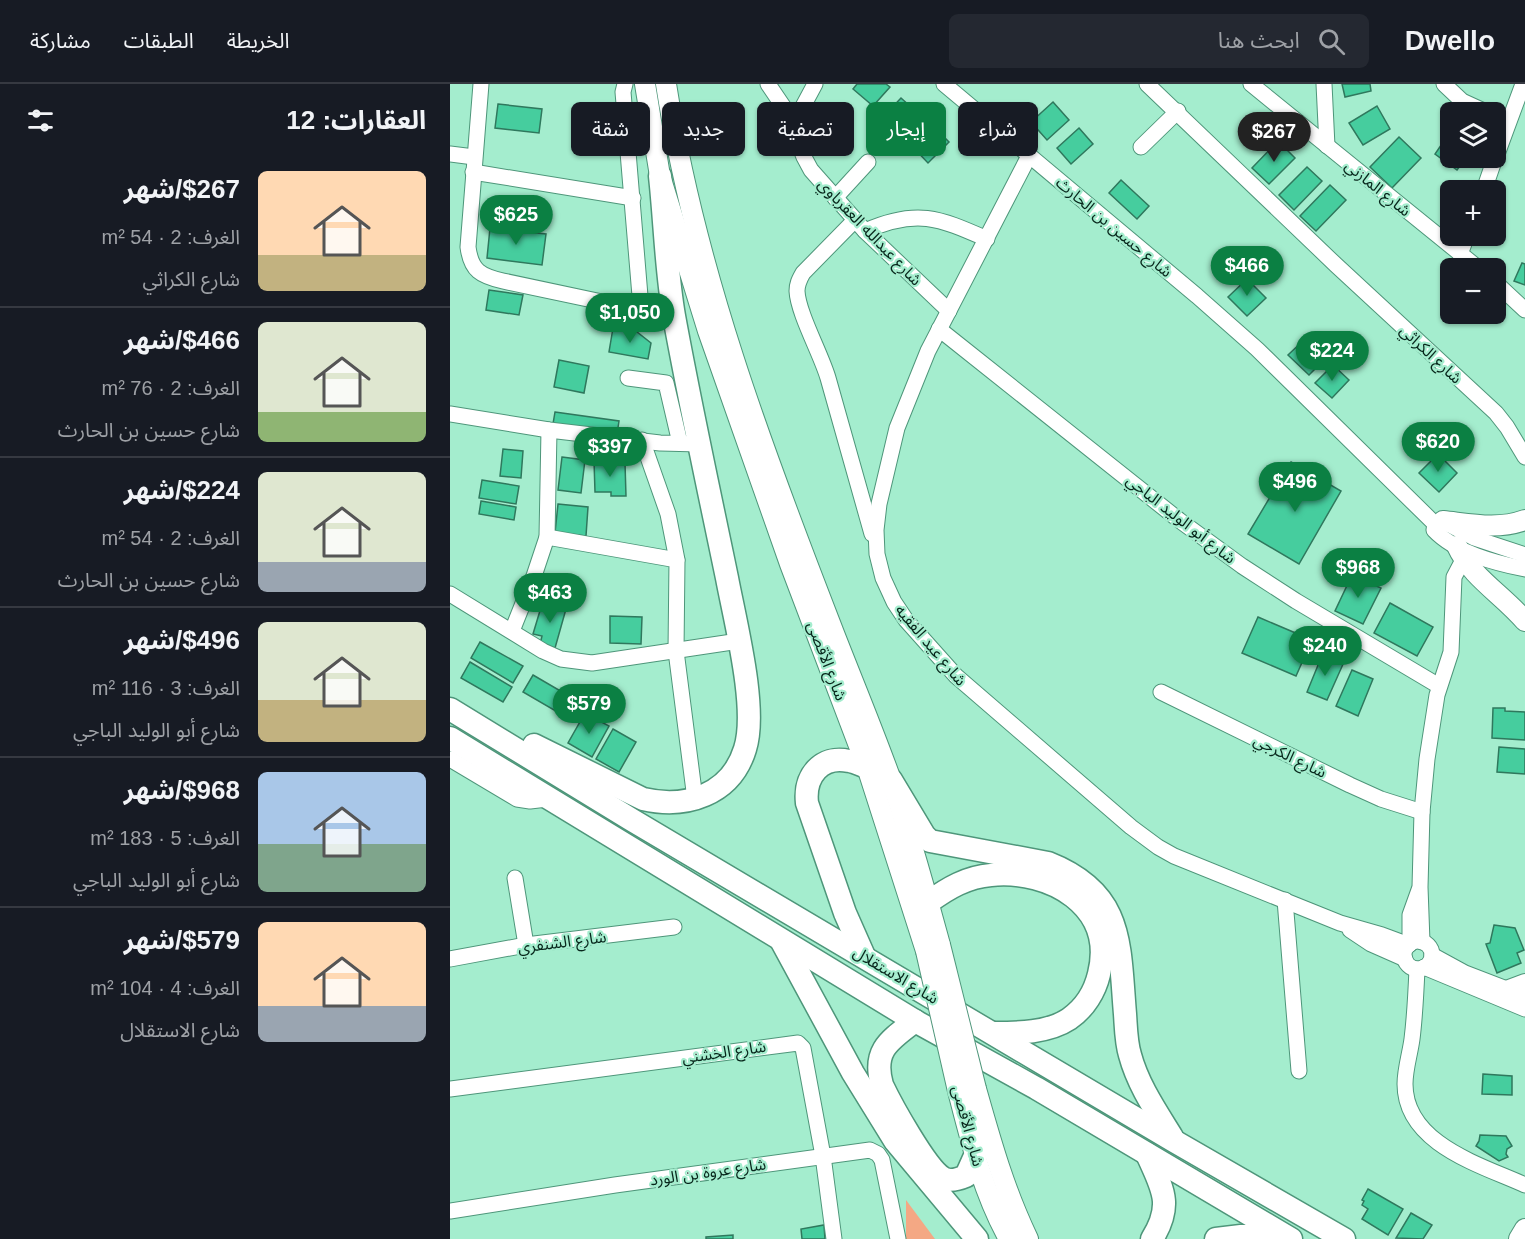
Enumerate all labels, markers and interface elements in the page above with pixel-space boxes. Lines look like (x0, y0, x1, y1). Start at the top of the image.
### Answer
search box (949, 14, 1369, 68)
icon: search (1315, 25, 1348, 58)
text: Dwello (1405, 25, 1495, 56)
text: ابحث هنا (1218, 28, 1300, 53)
text: مشاركة (30, 29, 91, 52)
text: الطبقات (124, 29, 194, 52)
text: الخريطة (227, 29, 290, 52)
chip: شقة (571, 102, 650, 156)
chip: جديد (662, 102, 745, 156)
chip: تصفية (757, 102, 854, 156)
chip: إيجار (866, 102, 946, 156)
chip: شراء (958, 102, 1038, 156)
map controls (1440, 102, 1506, 324)
button: layers (1440, 102, 1506, 168)
icon: filters (24, 104, 57, 137)
text: العقارات: 12 (286, 105, 426, 135)
pin: $267 (1238, 112, 1310, 163)
text: $267 (1252, 120, 1296, 142)
street label: شارع المازني (1339, 157, 1414, 223)
text: $267/شهر (124, 174, 240, 204)
street label: شارع حسين بن الحارث (1050, 174, 1175, 283)
street label: شارع عبدالله العقرباوي (812, 175, 925, 291)
button: + (1440, 180, 1506, 246)
icon: home (306, 195, 378, 267)
pin: $625 (480, 195, 552, 246)
text: $625 (494, 203, 538, 225)
text: الغرف: 2 · 54 m² (101, 226, 240, 248)
pin: $466 (1211, 246, 1283, 297)
text: $466 (1225, 254, 1269, 276)
button: − (1440, 258, 1506, 324)
text: شارع الكراثي (142, 268, 240, 290)
pin: $1,050 (581, 293, 679, 344)
text: $1,050 (599, 301, 661, 323)
street label: شارع الكراثي (1394, 321, 1465, 390)
text: $466/شهر (124, 325, 240, 355)
pin: $224 (1296, 331, 1368, 382)
text: $224 (1310, 339, 1354, 361)
icon: home (306, 346, 378, 418)
text: الغرف: 2 · 76 m² (101, 377, 240, 399)
text: شارع حسين بن الحارث (58, 419, 240, 441)
pin: $620 (1402, 422, 1474, 473)
pin: $397 (574, 427, 646, 478)
text: $620 (1416, 430, 1460, 452)
text: $397 (588, 435, 632, 457)
pin: $496 (1259, 462, 1331, 513)
street label: شارع أبو الوليد الباجي (1121, 470, 1240, 570)
text: $496 (1273, 470, 1317, 492)
text: $224/شهر (124, 475, 240, 505)
icon: home (306, 496, 378, 568)
text: الغرف: 2 · 54 m² (101, 527, 240, 549)
pin: $968 (1322, 548, 1394, 599)
text: $968 (1336, 556, 1380, 578)
text: شارع حسين بن الحارث (58, 569, 240, 591)
pin: $463 (514, 573, 586, 624)
text: $463 (528, 581, 572, 603)
street label: شارع عيد الفقيه (889, 601, 970, 691)
street label: شارع الأقصى (800, 619, 850, 704)
text: $496/شهر (124, 625, 240, 655)
pin: $240 (1289, 626, 1361, 677)
text: $240 (1303, 634, 1347, 656)
icon: home (306, 646, 378, 718)
text: الغرف: 3 · 116 m² (92, 677, 240, 699)
pin: $579 (553, 684, 625, 735)
text: $579 (567, 692, 611, 714)
text: شارع أبو الوليد الباجي (73, 719, 240, 741)
street label: شارع الكرجي (1249, 731, 1329, 784)
text: $968/شهر (124, 775, 240, 805)
icon: home (306, 796, 378, 868)
text: الغرف: 5 · 183 m² (90, 827, 240, 849)
text: شارع أبو الوليد الباجي (73, 869, 240, 891)
text: $579/شهر (124, 925, 240, 955)
street label: شارع الشنفري (517, 928, 608, 960)
street label: شارع الاستقلال (848, 943, 941, 1010)
icon: home (306, 946, 378, 1018)
text: الغرف: 4 · 104 m² (90, 977, 240, 999)
text: شارع الاستقلال (120, 1019, 240, 1041)
street label: شارع الخشني (681, 1038, 768, 1070)
street label: شارع الأقصى (945, 1084, 987, 1169)
street label: شارع عروة بن الورد (649, 1155, 768, 1193)

